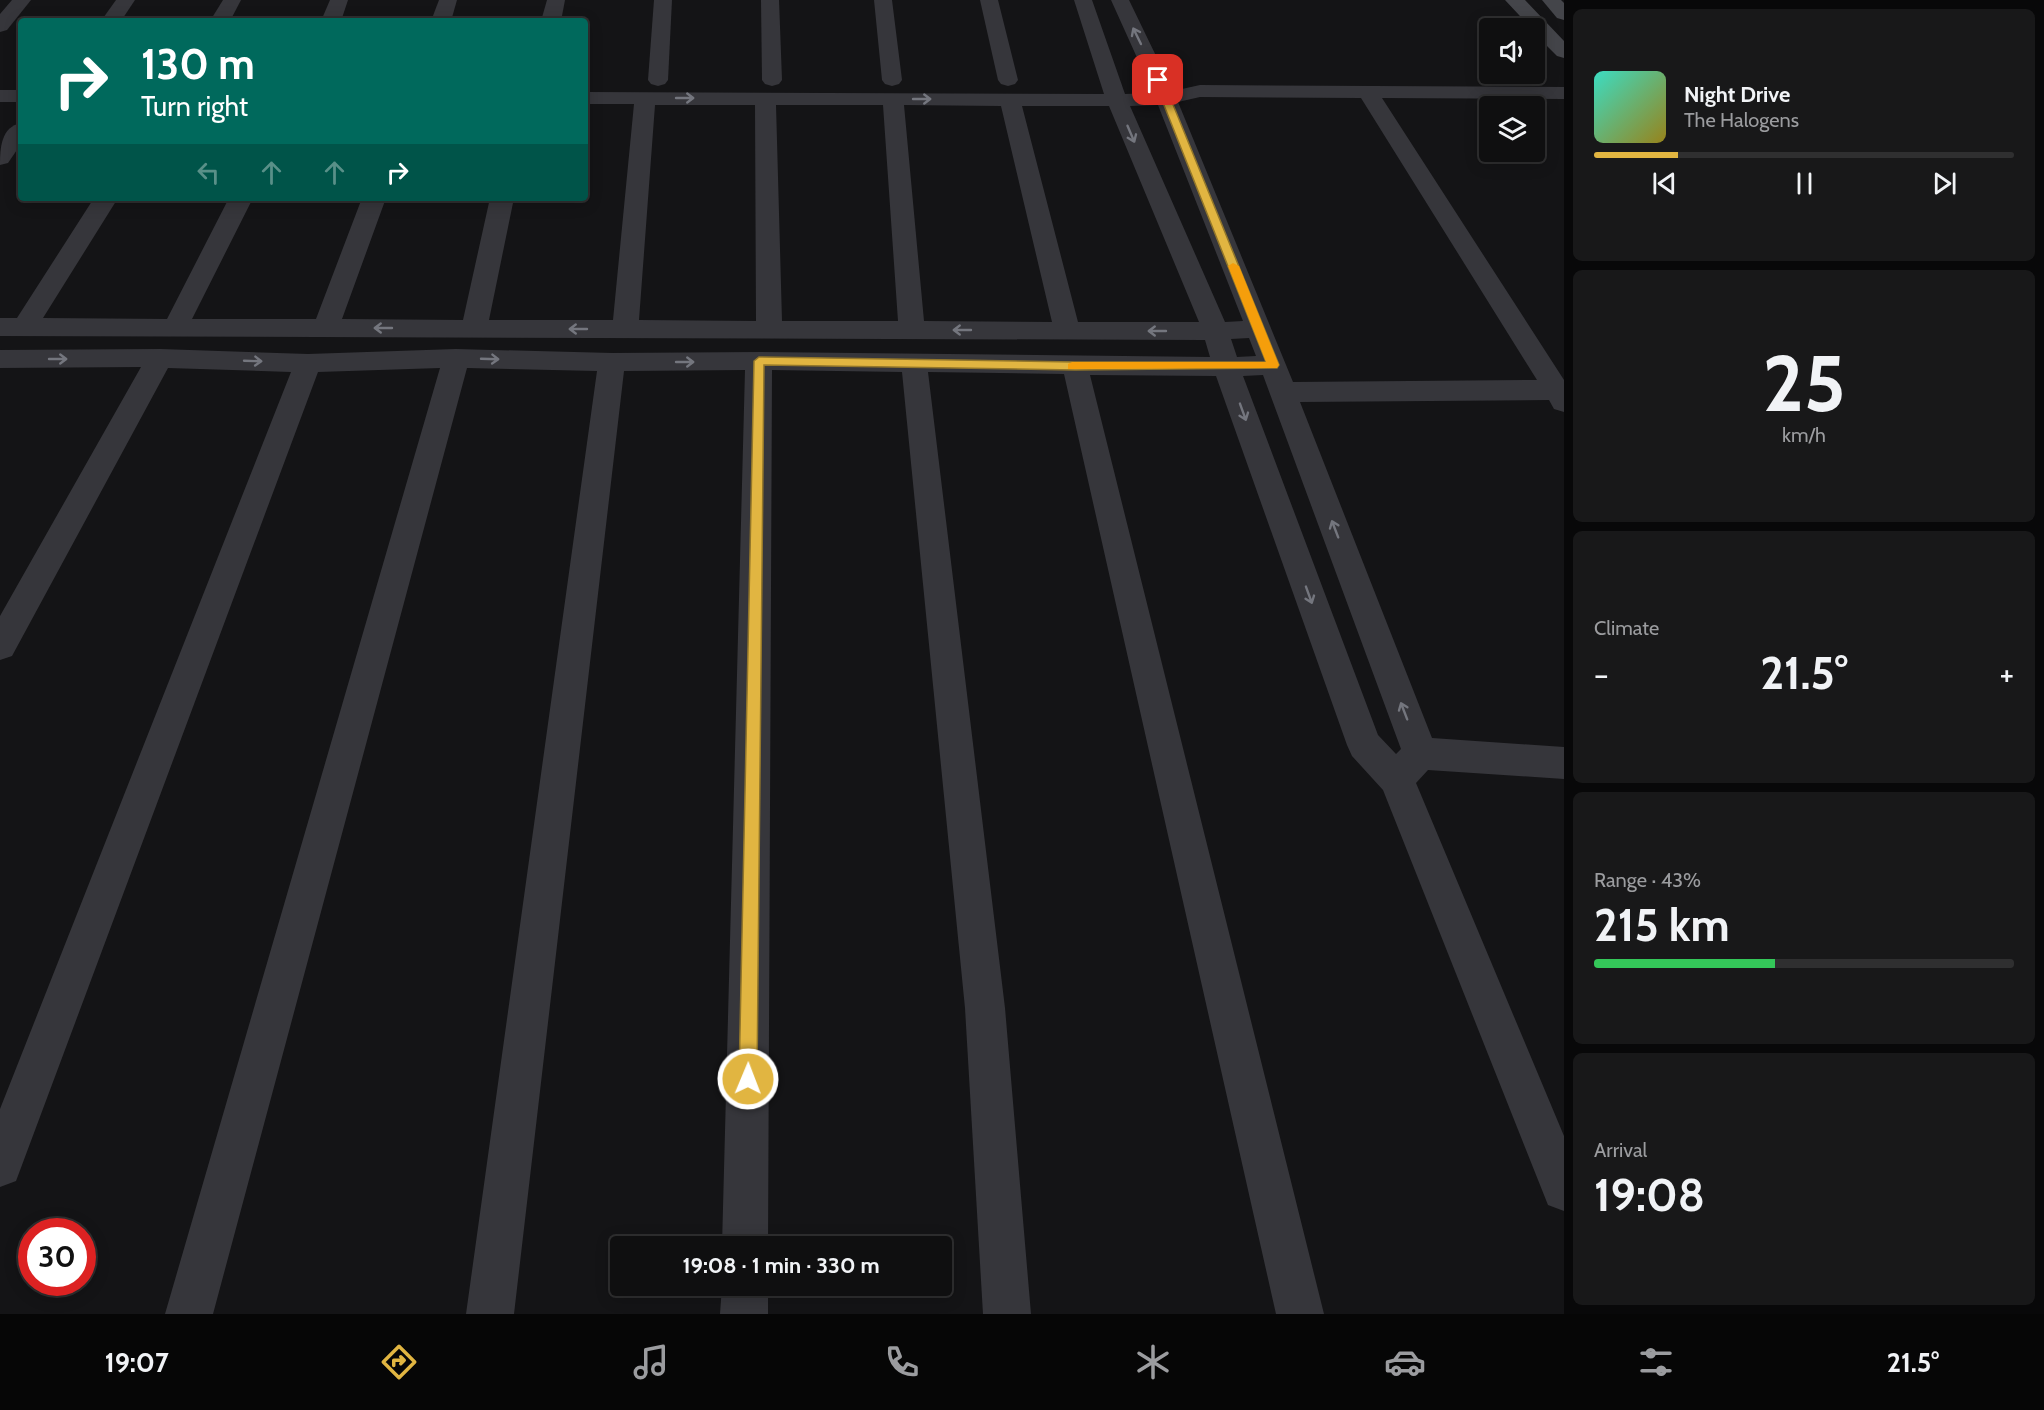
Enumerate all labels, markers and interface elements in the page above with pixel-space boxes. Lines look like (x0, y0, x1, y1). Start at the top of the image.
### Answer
map controls (1479, 18, 1545, 162)
button: sound (1479, 18, 1545, 84)
one-way arrow (1131, 28, 1143, 46)
text: 130 m (141, 38, 255, 90)
icon: right (42, 42, 120, 120)
pin (1132, 54, 1183, 105)
icon: arrive (1141, 63, 1174, 96)
text: Night Drive (1684, 81, 1790, 108)
text: Turn right (141, 90, 248, 123)
one-way arrow (675, 92, 695, 104)
one-way arrow (912, 93, 932, 105)
button: layers (1479, 96, 1545, 162)
text: The Halogens (1684, 108, 1799, 132)
one-way arrow (1126, 124, 1138, 142)
icon: left (192, 156, 225, 189)
icon: ahead (255, 156, 288, 189)
icon: ahead (318, 156, 351, 189)
icon: right (381, 156, 414, 189)
icon: previous (1648, 167, 1681, 200)
icon: pause (1788, 167, 1821, 200)
icon: next (1928, 167, 1961, 200)
one-way arrow (374, 322, 394, 334)
one-way arrow (569, 323, 589, 335)
one-way arrow (953, 324, 973, 336)
one-way arrow (1148, 325, 1168, 337)
text: 25 (1762, 336, 1846, 431)
one-way arrow (48, 353, 68, 365)
one-way arrow (480, 353, 500, 364)
one-way arrow (243, 356, 263, 367)
one-way arrow (675, 356, 695, 368)
one-way arrow (1238, 402, 1249, 421)
text: km/h (1782, 423, 1826, 447)
one-way arrow (1329, 520, 1340, 539)
one-way arrow (1305, 586, 1316, 604)
text: Climate (1594, 616, 1659, 640)
text: 21.5° (1760, 646, 1848, 700)
text: − (1594, 654, 1609, 694)
text: + (1999, 654, 2014, 694)
one-way arrow (1398, 702, 1409, 721)
text: Range · 43% (1594, 868, 1701, 892)
text: 215 km (1594, 898, 1730, 952)
position arrow (716, 1047, 780, 1111)
text: Arrival (1594, 1138, 1647, 1162)
text: 19:08 (1594, 1168, 1705, 1222)
speed limit sign: 30 (18, 1218, 96, 1296)
text: 19:08 · 1 min · 330 m (682, 1252, 880, 1279)
icon: directions (378, 1341, 420, 1383)
icon: music (630, 1341, 672, 1383)
icon: phone (881, 1341, 923, 1383)
icon: climate (1132, 1341, 1174, 1383)
icon: car (1384, 1341, 1426, 1383)
icon: filters (1635, 1341, 1677, 1383)
text: 19:07 (105, 1346, 169, 1379)
text: 21.5° (1887, 1346, 1939, 1379)

